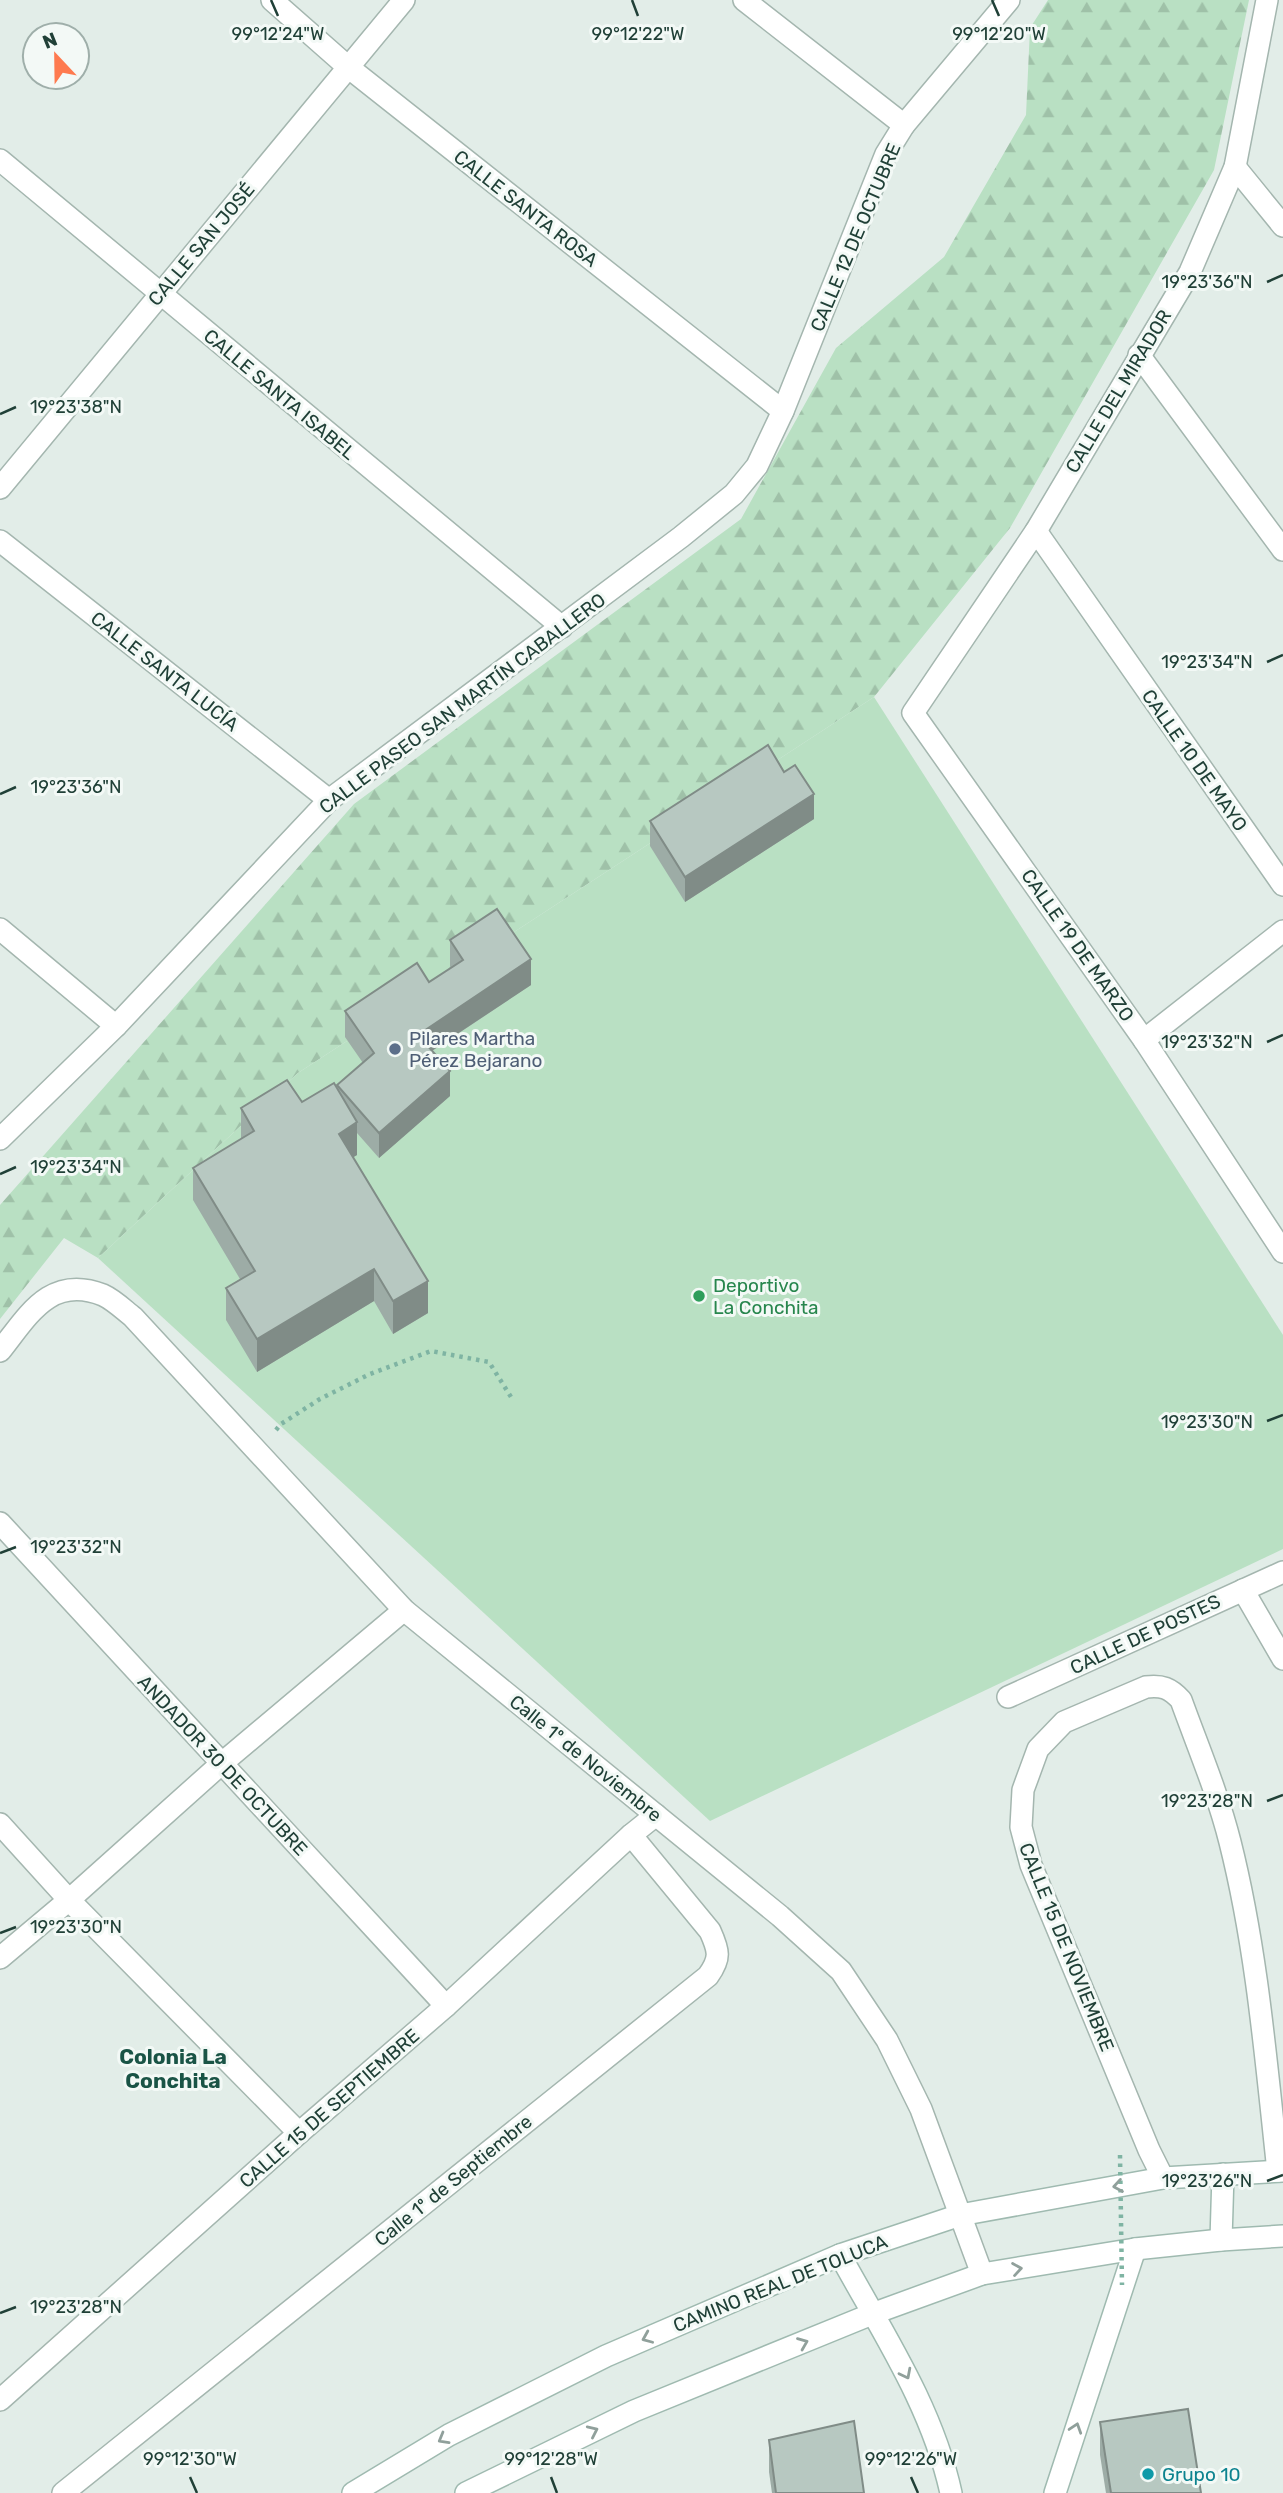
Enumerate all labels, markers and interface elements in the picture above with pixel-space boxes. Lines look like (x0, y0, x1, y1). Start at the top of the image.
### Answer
north arrow (21, 21, 91, 91)
text: 99°12'24"W (232, 23, 324, 45)
text: 99°12'22"W (592, 23, 684, 45)
text: 99°12'20"W (952, 23, 1046, 45)
text: N (39, 27, 60, 54)
street label: CALLE 12 DE OCTUBRE (805, 139, 906, 335)
street label: CALLE SANTA ROSA (449, 145, 603, 272)
street label: CALLE SAN JOSÉ (143, 178, 259, 310)
text: 19°23'36"N (1162, 271, 1252, 293)
street label: CALLE DEL MIRADOR (1061, 306, 1176, 477)
street label: CALLE SANTA ISABEL (199, 324, 361, 465)
text: 19°23'38"N (30, 396, 122, 418)
street label: CALLE PASEO SAN MARTÍN CABALLERO (315, 588, 610, 819)
street label: CALLE SANTA LUCÍA (86, 607, 243, 736)
text: 19°23'34"N (1161, 651, 1253, 673)
street label: CALLE 10 DE MAYO (1137, 685, 1252, 836)
text: 19°23'36"N (31, 776, 121, 798)
street label: CALLE 19 DE MARZO (1016, 865, 1139, 1026)
place label: Pilares Martha Pérez Bejarano (409, 1027, 542, 1072)
text: 19°23'32"N (1161, 1031, 1253, 1053)
marker: Pilares Martha Pérez Bejarano (387, 1041, 403, 1057)
text: 19°23'34"N (30, 1156, 122, 1178)
place label: Deportivo La Conchita (713, 1274, 819, 1319)
marker: Deportivo La Conchita (691, 1288, 707, 1304)
text: 19°23'30"N (1161, 1411, 1253, 1433)
text: 19°23'32"N (30, 1536, 122, 1558)
street label: CALLE DE POSTES (1066, 1590, 1224, 1679)
street label: ANDADOR 30 DE OCTUBRE (133, 1670, 312, 1860)
street label: Calle 1º de Noviembre (505, 1690, 666, 1827)
text: 19°23'28"N (1161, 1790, 1253, 1812)
street label: CALLE 15 DE NOVIEMBRE (1014, 1840, 1119, 2055)
text: 19°23'30"N (30, 1916, 122, 1938)
street label: CALLE 15 DE SEPTIEMBRE (235, 2024, 424, 2193)
district label: Colonia La Conchita (119, 2044, 227, 2093)
street label: Calle 1º de Septiembre (370, 2110, 537, 2251)
text: 19°23'26"N (1162, 2170, 1252, 2192)
one-way arrow (1112, 2178, 1124, 2193)
street label: CAMINO REAL DE TOLUCA (670, 2230, 891, 2337)
one-way arrow (1011, 2261, 1023, 2276)
text: 19°23'28"N (30, 2296, 122, 2318)
one-way arrow (642, 2330, 654, 2344)
one-way arrow (796, 2337, 808, 2351)
one-way arrow (897, 2367, 911, 2379)
one-way arrow (1068, 2423, 1082, 2435)
one-way arrow (586, 2425, 598, 2439)
one-way arrow (438, 2431, 451, 2444)
text: 99°12'30"W (143, 2448, 237, 2470)
text: 99°12'28"W (504, 2448, 598, 2470)
text: 99°12'26"W (865, 2448, 957, 2470)
place label: Grupo 10 (1162, 2463, 1241, 2486)
marker: Grupo 10 (1140, 2466, 1156, 2482)

